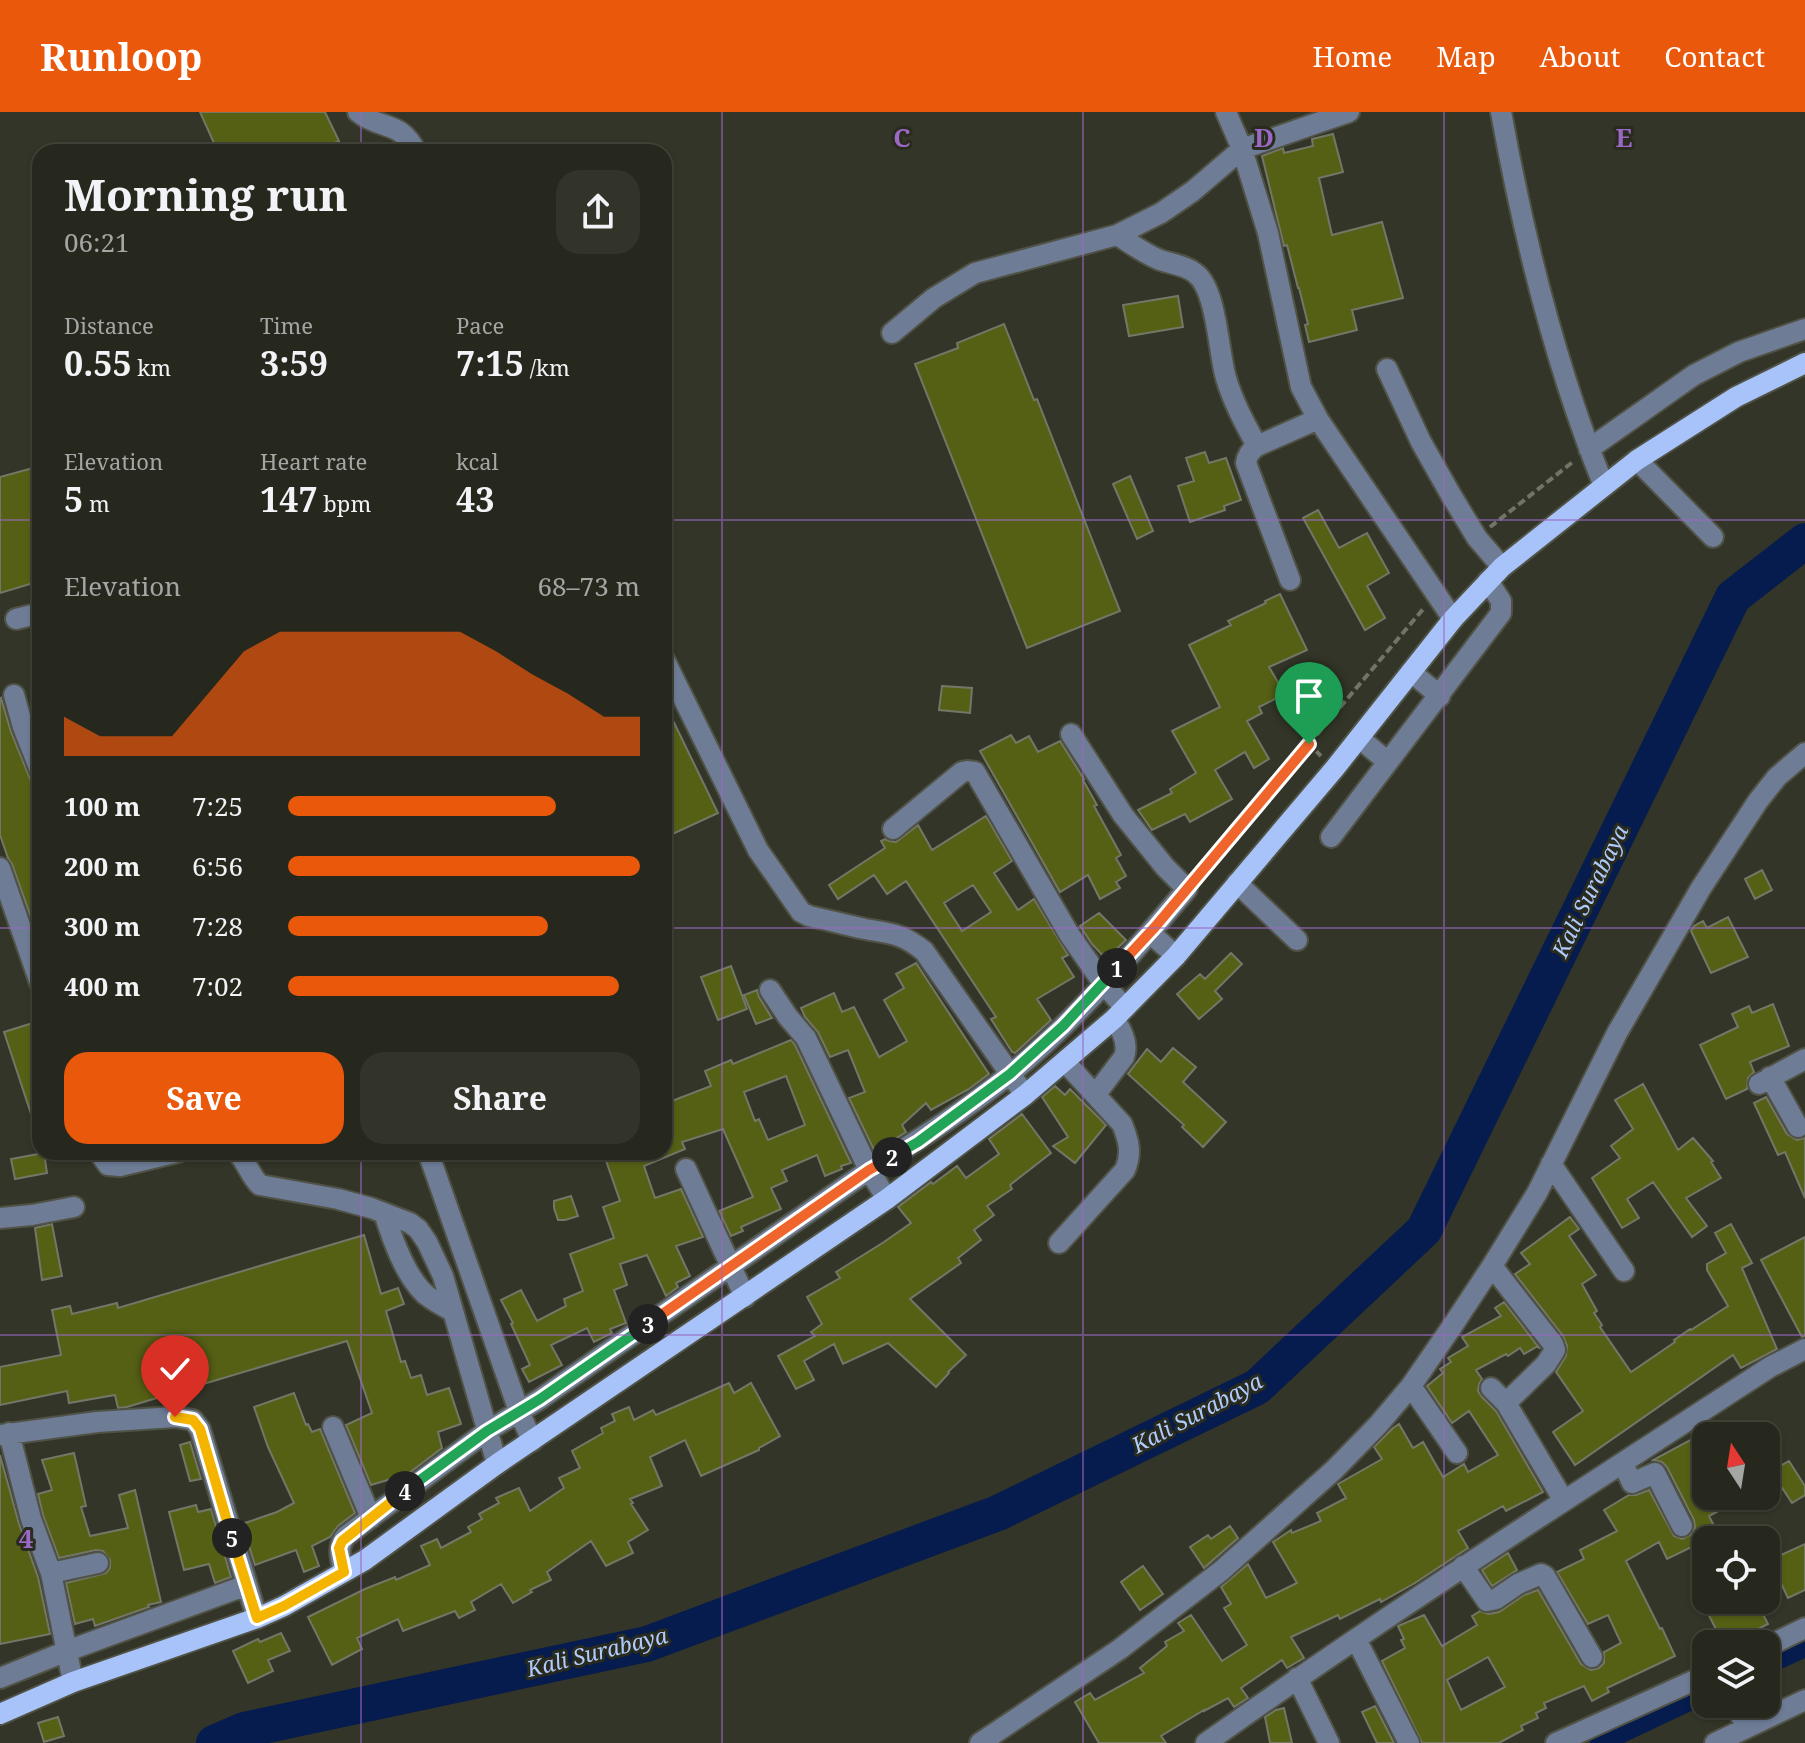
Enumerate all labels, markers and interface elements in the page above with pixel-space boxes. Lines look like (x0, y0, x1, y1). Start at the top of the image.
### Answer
text: Runloop (40, 30, 202, 82)
text: Home (1313, 37, 1392, 75)
text: Map (1436, 37, 1496, 75)
text: About (1540, 37, 1620, 75)
text: Contact (1664, 37, 1765, 75)
text: C (893, 119, 911, 155)
text: D (1254, 119, 1274, 155)
text: E (1616, 119, 1633, 155)
text: Morning run (64, 164, 348, 224)
button: share (556, 170, 640, 254)
text: 06:21 (64, 224, 130, 260)
text: Distance (64, 310, 154, 340)
text: Time (260, 310, 313, 340)
text: Pace (456, 310, 504, 340)
text: 0.55 (64, 340, 132, 386)
text: 3:59 (260, 340, 328, 386)
text: 7:15 (456, 340, 524, 386)
text: km (132, 352, 171, 382)
text: /km (524, 352, 570, 382)
text: Elevation (64, 446, 163, 476)
text: Heart rate (260, 446, 367, 476)
text: kcal (456, 446, 498, 476)
text: 5 (64, 476, 83, 522)
text: 147 (260, 476, 318, 522)
text: 43 (456, 476, 494, 522)
text: m (83, 488, 110, 518)
text: bpm (318, 488, 371, 518)
text: Elevation (64, 568, 181, 604)
text: 68–73 m (538, 568, 640, 604)
pin (1275, 662, 1343, 744)
icon: arrive (1287, 674, 1331, 718)
text: 100 m (64, 788, 140, 824)
text: 7:25 (192, 788, 243, 824)
water label: Kali Surabaya (1544, 819, 1634, 963)
text: 200 m (64, 848, 140, 884)
text: 6:56 (192, 848, 243, 884)
text: 300 m (64, 908, 140, 944)
text: 7:28 (192, 908, 243, 944)
pin: 1 (1097, 948, 1137, 988)
text: 1 (1111, 953, 1123, 983)
text: 400 m (64, 968, 140, 1004)
text: 7:02 (192, 968, 243, 1004)
button: Save (64, 1052, 344, 1144)
button: Share (360, 1052, 640, 1144)
pin: 2 (872, 1137, 912, 1177)
text: 2 (886, 1142, 898, 1172)
pin: 3 (628, 1304, 668, 1344)
text: 3 (642, 1309, 654, 1339)
pin (141, 1335, 209, 1417)
icon: check (153, 1347, 197, 1391)
water label: Kali Surabaya (1125, 1365, 1267, 1460)
north arrow (1692, 1422, 1780, 1510)
map controls (1692, 1422, 1780, 1718)
pin: 4 (385, 1471, 425, 1511)
text: 4 (399, 1476, 411, 1506)
pin: 5 (212, 1518, 252, 1558)
text: 4 (19, 1520, 34, 1556)
text: 5 (226, 1523, 238, 1553)
button: locate (1692, 1526, 1780, 1614)
water label: Kali Surabaya (522, 1619, 670, 1683)
button: layers (1692, 1630, 1780, 1718)

